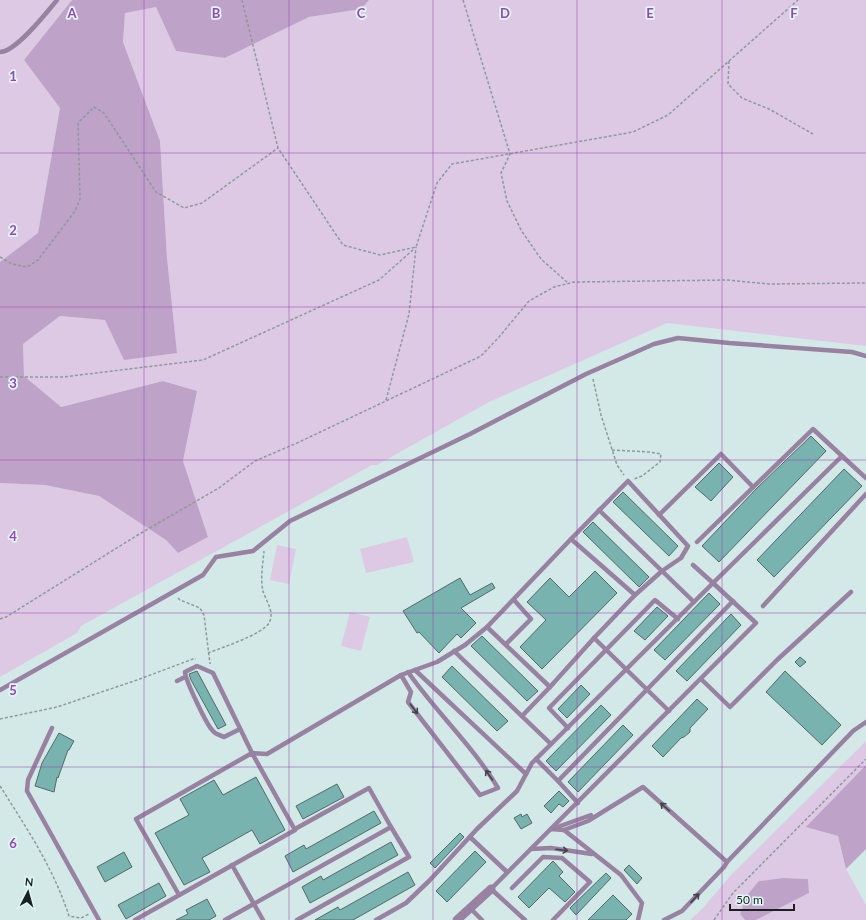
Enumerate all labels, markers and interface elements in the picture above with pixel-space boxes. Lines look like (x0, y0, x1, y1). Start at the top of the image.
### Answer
text: A (66, 5, 77, 21)
text: B (212, 5, 221, 21)
text: C (357, 5, 366, 21)
text: D (500, 5, 510, 21)
text: E (646, 5, 654, 21)
text: F (790, 5, 798, 21)
text: 1 (9, 68, 17, 84)
text: 2 (9, 222, 17, 238)
text: 3 (9, 375, 17, 391)
text: 4 (9, 528, 17, 544)
text: 5 (9, 682, 17, 698)
one-way arrow (409, 703, 418, 714)
one-way arrow (485, 769, 493, 781)
one-way arrow (660, 803, 670, 812)
text: 6 (9, 835, 17, 851)
one-way arrow (555, 846, 568, 854)
north arrow (8, 872, 48, 912)
text: N (24, 875, 34, 888)
scale bar (730, 886, 794, 912)
text: 50 m (736, 892, 763, 907)
one-way arrow (690, 893, 700, 903)

